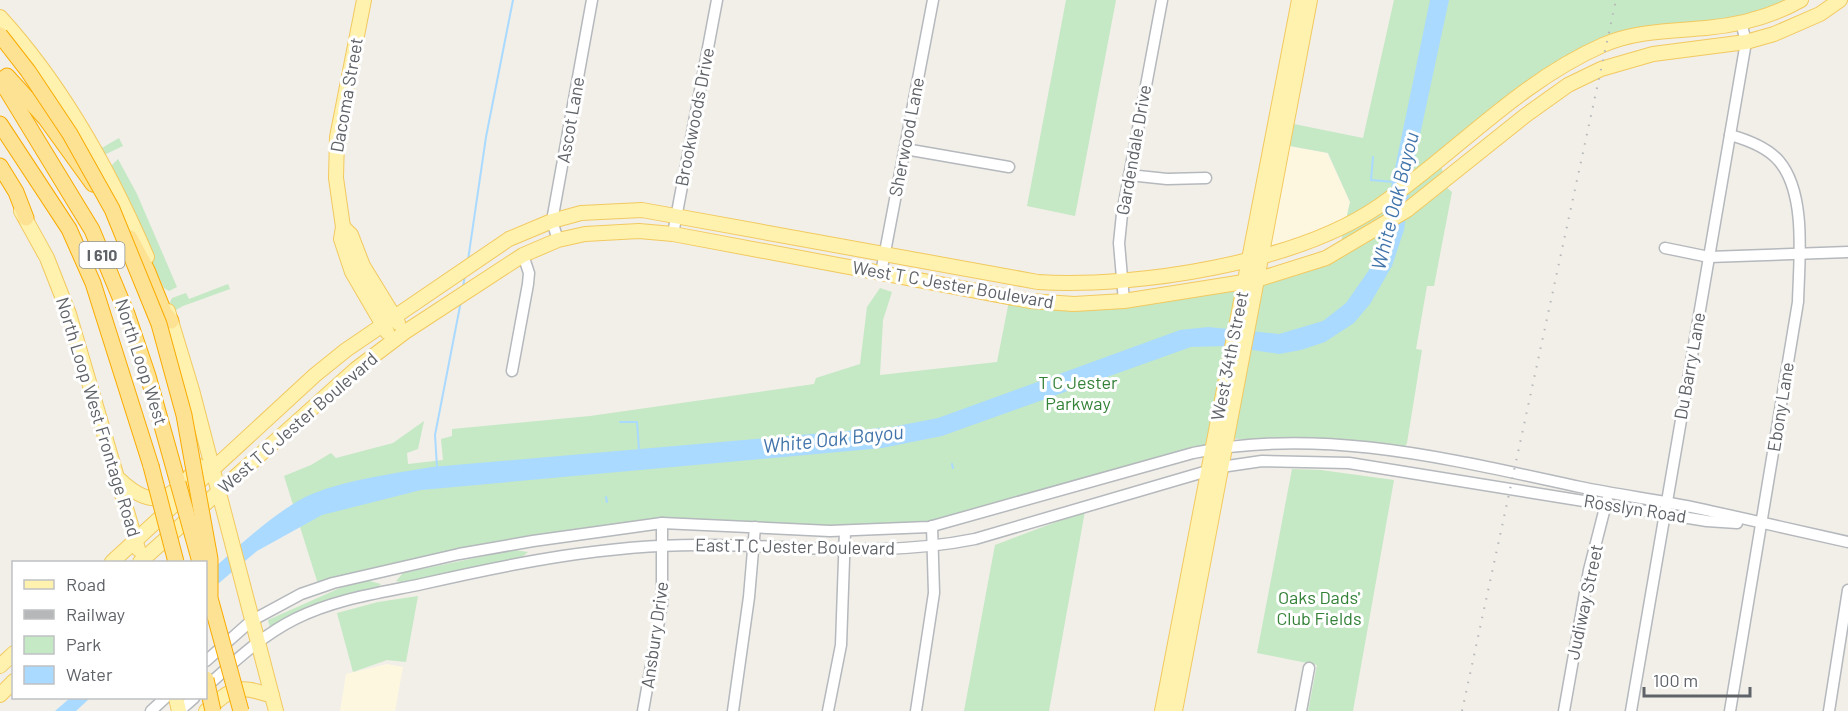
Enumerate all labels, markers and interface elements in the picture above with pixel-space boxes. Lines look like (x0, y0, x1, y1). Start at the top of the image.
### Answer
street label: Dacoma Street (325, 36, 367, 154)
street label: Brookwoods Drive (670, 46, 718, 188)
street label: Ascot Lane (552, 75, 588, 165)
street label: Sherwood Lane (884, 75, 928, 198)
street label: Gardendale Drive (1111, 83, 1155, 217)
water label: White Oak Bayou (1365, 129, 1423, 272)
road number: I 610 (80, 242, 124, 268)
street label: West T C Jester Boulevard (851, 255, 1056, 313)
street label: West 34th Street (1206, 289, 1252, 422)
street label: North Loop West Frontage Road (52, 294, 146, 539)
street label: North Loop West (111, 296, 173, 428)
street label: Du Barry Lane (1669, 310, 1709, 421)
street label: West T C Jester Boulevard (213, 347, 382, 497)
street label: Ebony Lane (1762, 360, 1798, 453)
park label: T C Jester Parkway (1038, 371, 1118, 414)
water label: White Oak Bayou (761, 419, 905, 457)
street label: Rosslyn Road (1582, 489, 1688, 527)
street label: East T C Jester Boulevard (695, 533, 895, 559)
street label: Judiway Street (1561, 542, 1607, 661)
legend (12, 561, 207, 699)
text: Road (66, 573, 106, 595)
street label: Ansbury Drive (636, 580, 672, 690)
park label: Oaks Dads' Club Fields (1276, 586, 1362, 629)
text: Railway (66, 603, 125, 625)
text: Park (66, 633, 101, 655)
scale bar (1644, 660, 1750, 698)
text: Water (66, 663, 113, 685)
text: 100 m (1653, 669, 1698, 691)

